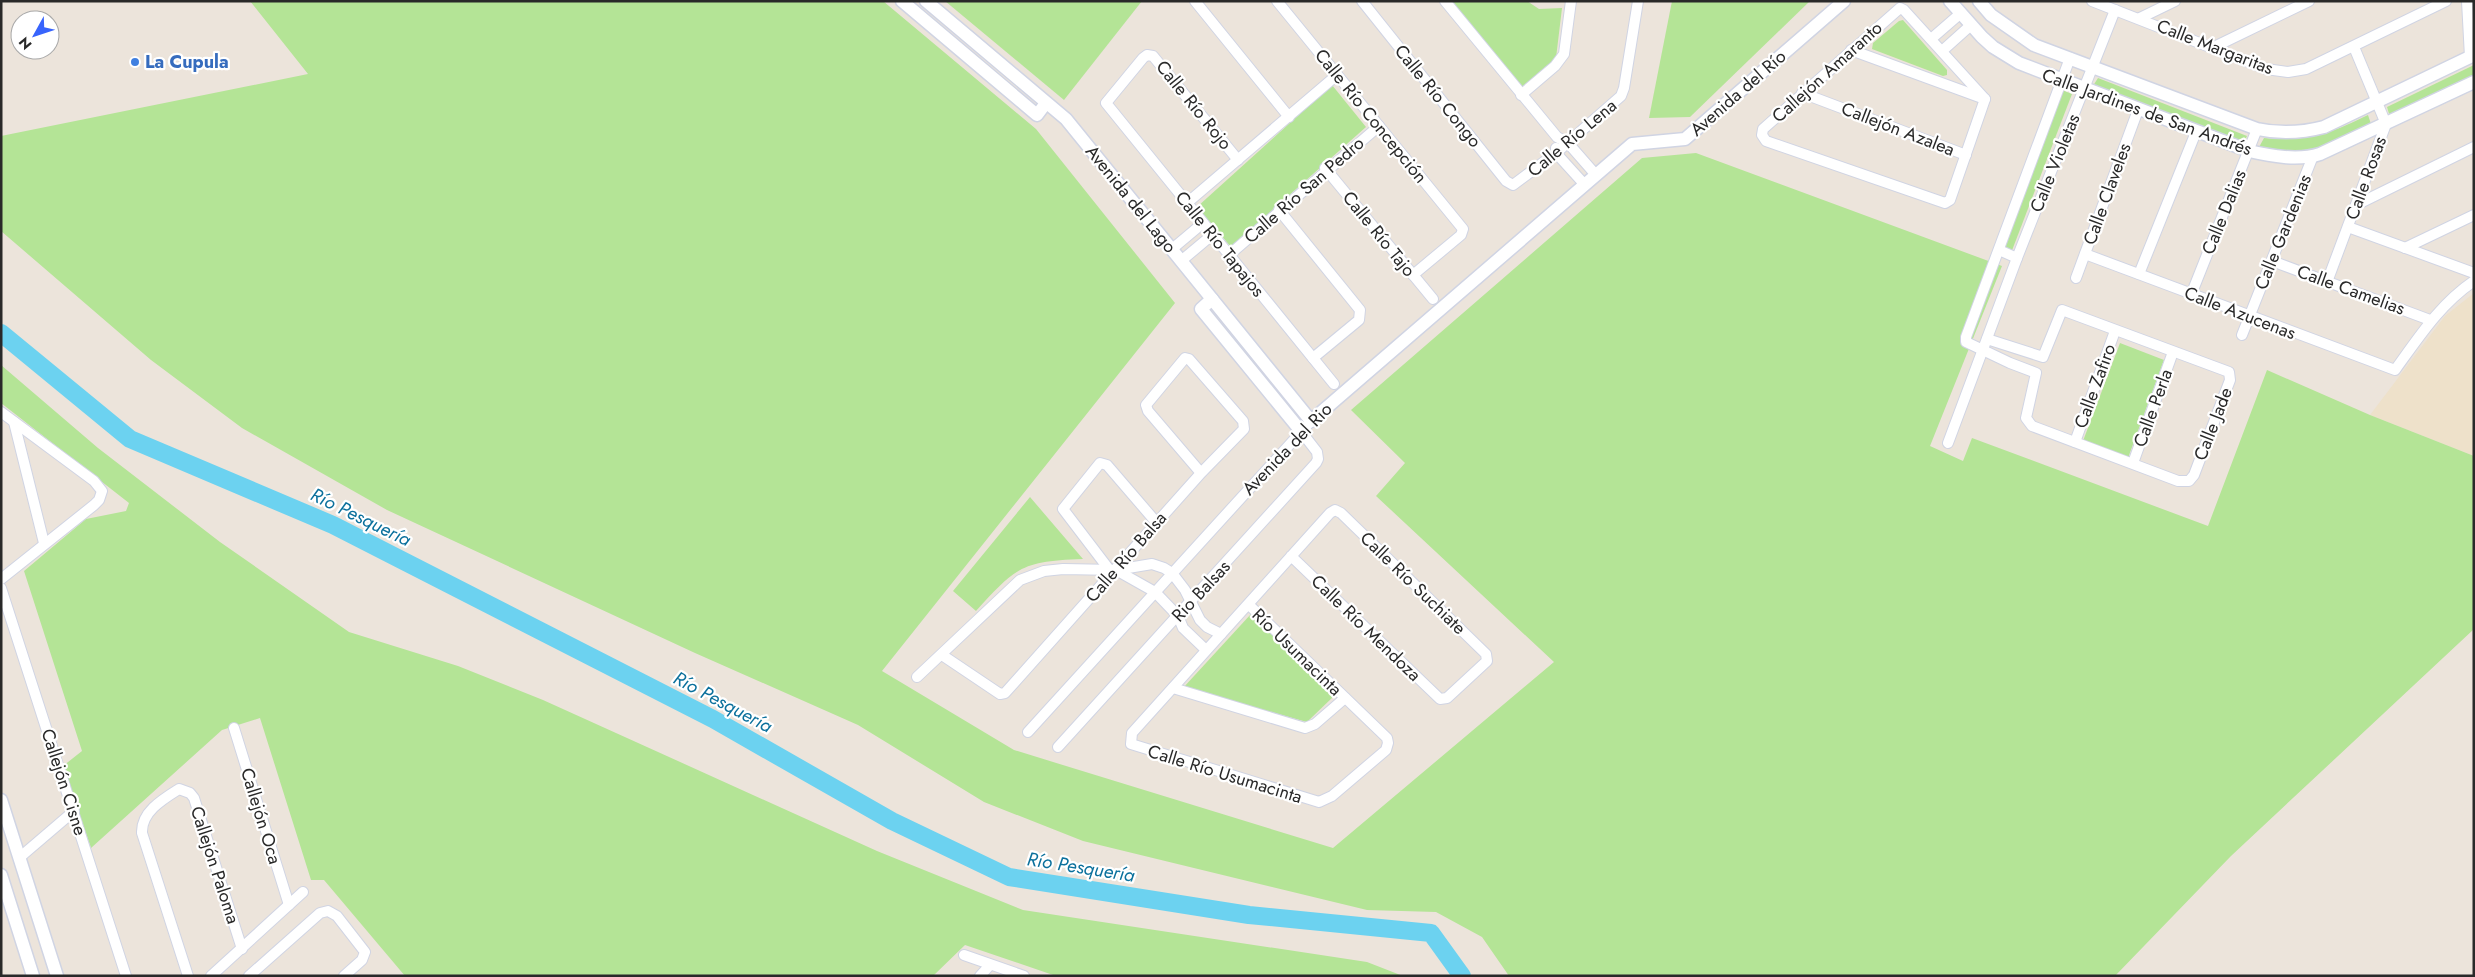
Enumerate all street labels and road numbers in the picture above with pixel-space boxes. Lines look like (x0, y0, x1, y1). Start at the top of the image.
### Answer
street label: Calle Margaritas (2153, 13, 2277, 81)
street label: Callejón Amaranto (1766, 15, 1888, 129)
street label: Calle Río Congo (1388, 39, 1488, 153)
street label: Calle Río Concepción (1309, 43, 1433, 189)
street label: Avenida del Río (1684, 44, 1792, 142)
street label: Calle Río Rojo (1150, 55, 1238, 155)
street label: Calle Jardines de San Andrés (2038, 62, 2256, 162)
street label: Calle Río Lena (1522, 93, 1622, 183)
street label: Callejón Azalea (1838, 95, 1958, 163)
street label: Calle Violetas (2023, 110, 2087, 216)
street label: Calle Río San Pedro (1238, 130, 1370, 250)
street label: Calle Rosas (2339, 133, 2393, 223)
street label: Avenida del Lago (1079, 139, 1183, 259)
street label: Calle Claveles (2077, 139, 2137, 249)
street label: Calle Dalias (2195, 166, 2253, 258)
street label: Calle Gardenias (2248, 170, 2318, 294)
street label: Calle Río Tapajos (1169, 185, 1271, 303)
street label: Calle Río Tajo (1336, 186, 1422, 283)
street label: Calle Camelias (2293, 258, 2409, 322)
street label: Calle Azucenas (2180, 280, 2300, 346)
street label: Calle Zafiro (2068, 340, 2122, 432)
street label: Calle Perla (2127, 365, 2179, 451)
street label: Calle Jade (2187, 384, 2239, 464)
street label: Avenida del Rio (1236, 397, 1338, 501)
street label: Calle Río Balsa (1079, 506, 1173, 608)
street label: Calle Río Suchiate (1354, 526, 1472, 640)
street label: Rio Balsas (1166, 554, 1236, 628)
street label: Calle Río Mendoza (1305, 569, 1427, 687)
street label: Río Usumacinta (1246, 602, 1348, 702)
street label: Callejón Cisne (35, 725, 93, 839)
street label: Calle Río Usumacinta (1145, 738, 1305, 810)
street label: Callejón Oca (234, 765, 288, 867)
street label: Callejón Paloma (184, 803, 246, 927)

